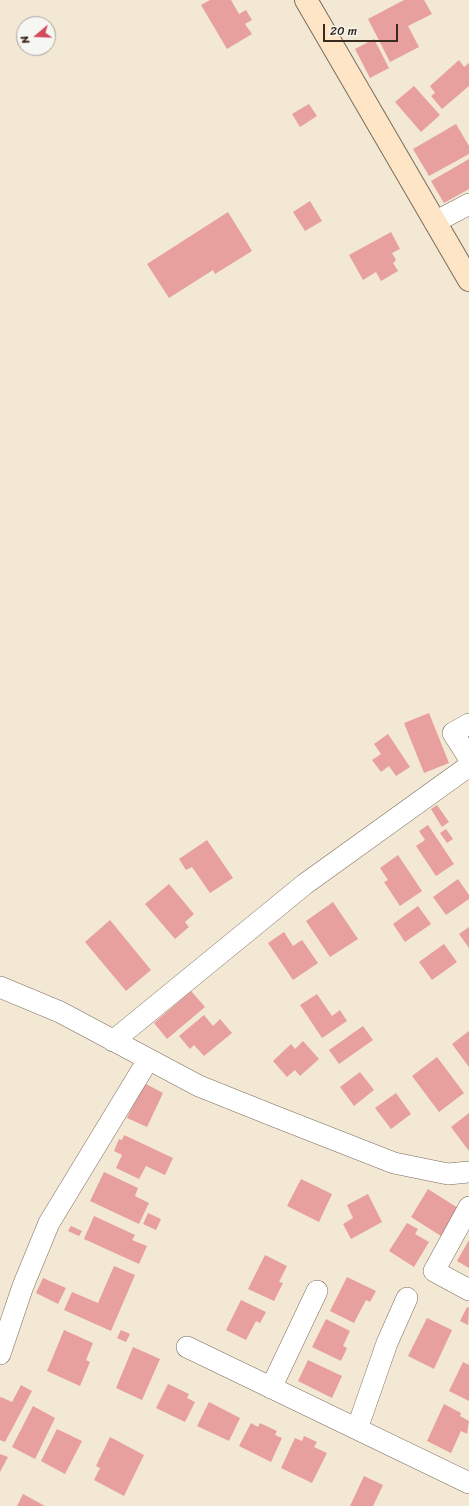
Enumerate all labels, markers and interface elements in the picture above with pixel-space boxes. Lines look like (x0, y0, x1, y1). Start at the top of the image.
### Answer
north arrow (16, 16, 56, 56)
scale bar (325, 16, 400, 42)
text: 20 m (330, 20, 357, 42)
text: N (15, 33, 35, 46)

